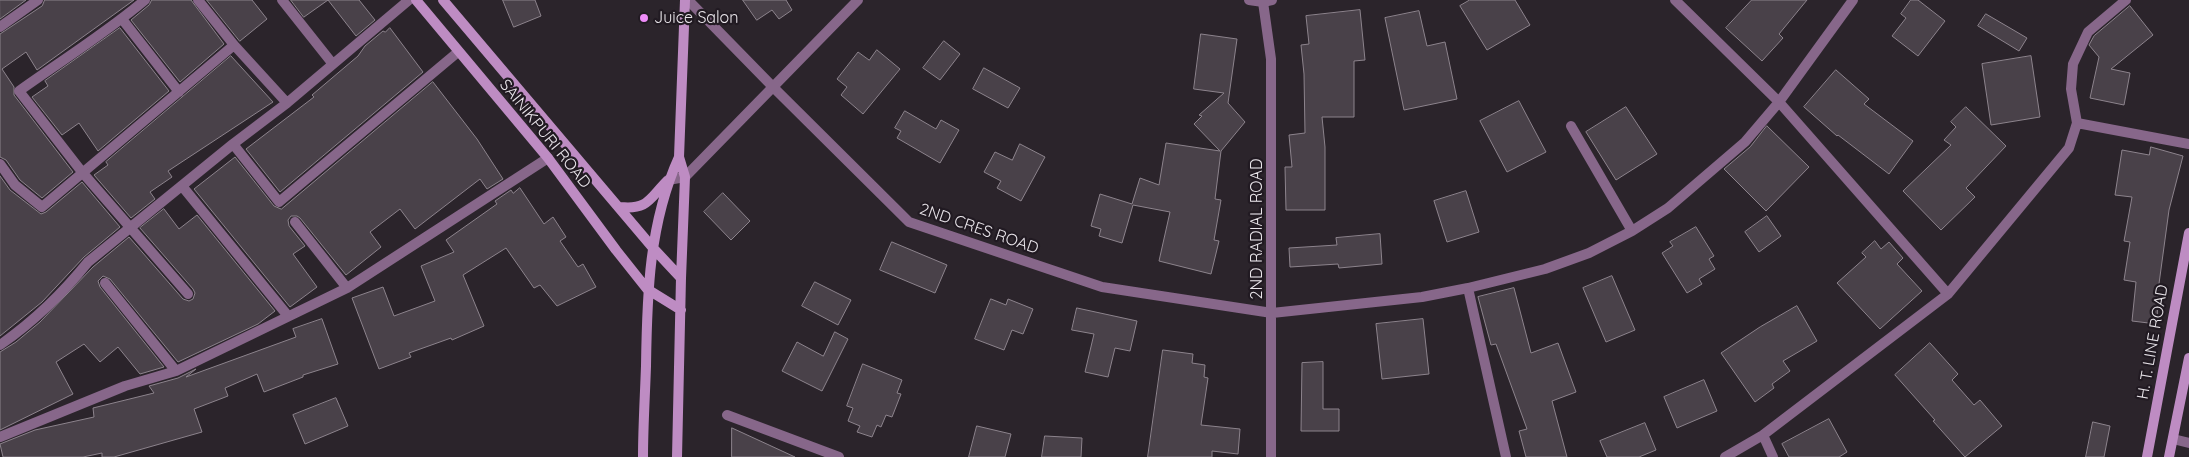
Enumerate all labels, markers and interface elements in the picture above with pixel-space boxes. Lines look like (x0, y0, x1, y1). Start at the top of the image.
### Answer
place label: Juice Salon (654, 8, 738, 28)
marker: Juice Salon (638, 12, 650, 24)
street label: SAINIKPURI ROAD (495, 76, 595, 192)
street label: 2ND RADIAL ROAD (1247, 159, 1267, 299)
street label: 2ND CRES ROAD (917, 200, 1041, 258)
street label: H. T. LINE ROAD (2133, 283, 2173, 401)

